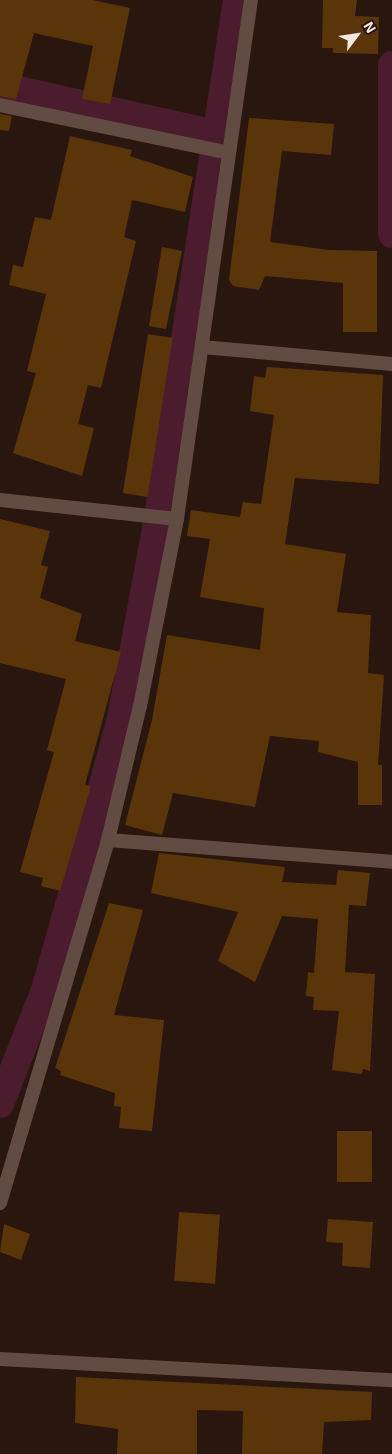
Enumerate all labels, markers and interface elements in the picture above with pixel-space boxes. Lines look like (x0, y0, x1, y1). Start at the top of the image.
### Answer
north arrow (332, 10, 382, 60)
text: N (360, 18, 380, 36)

